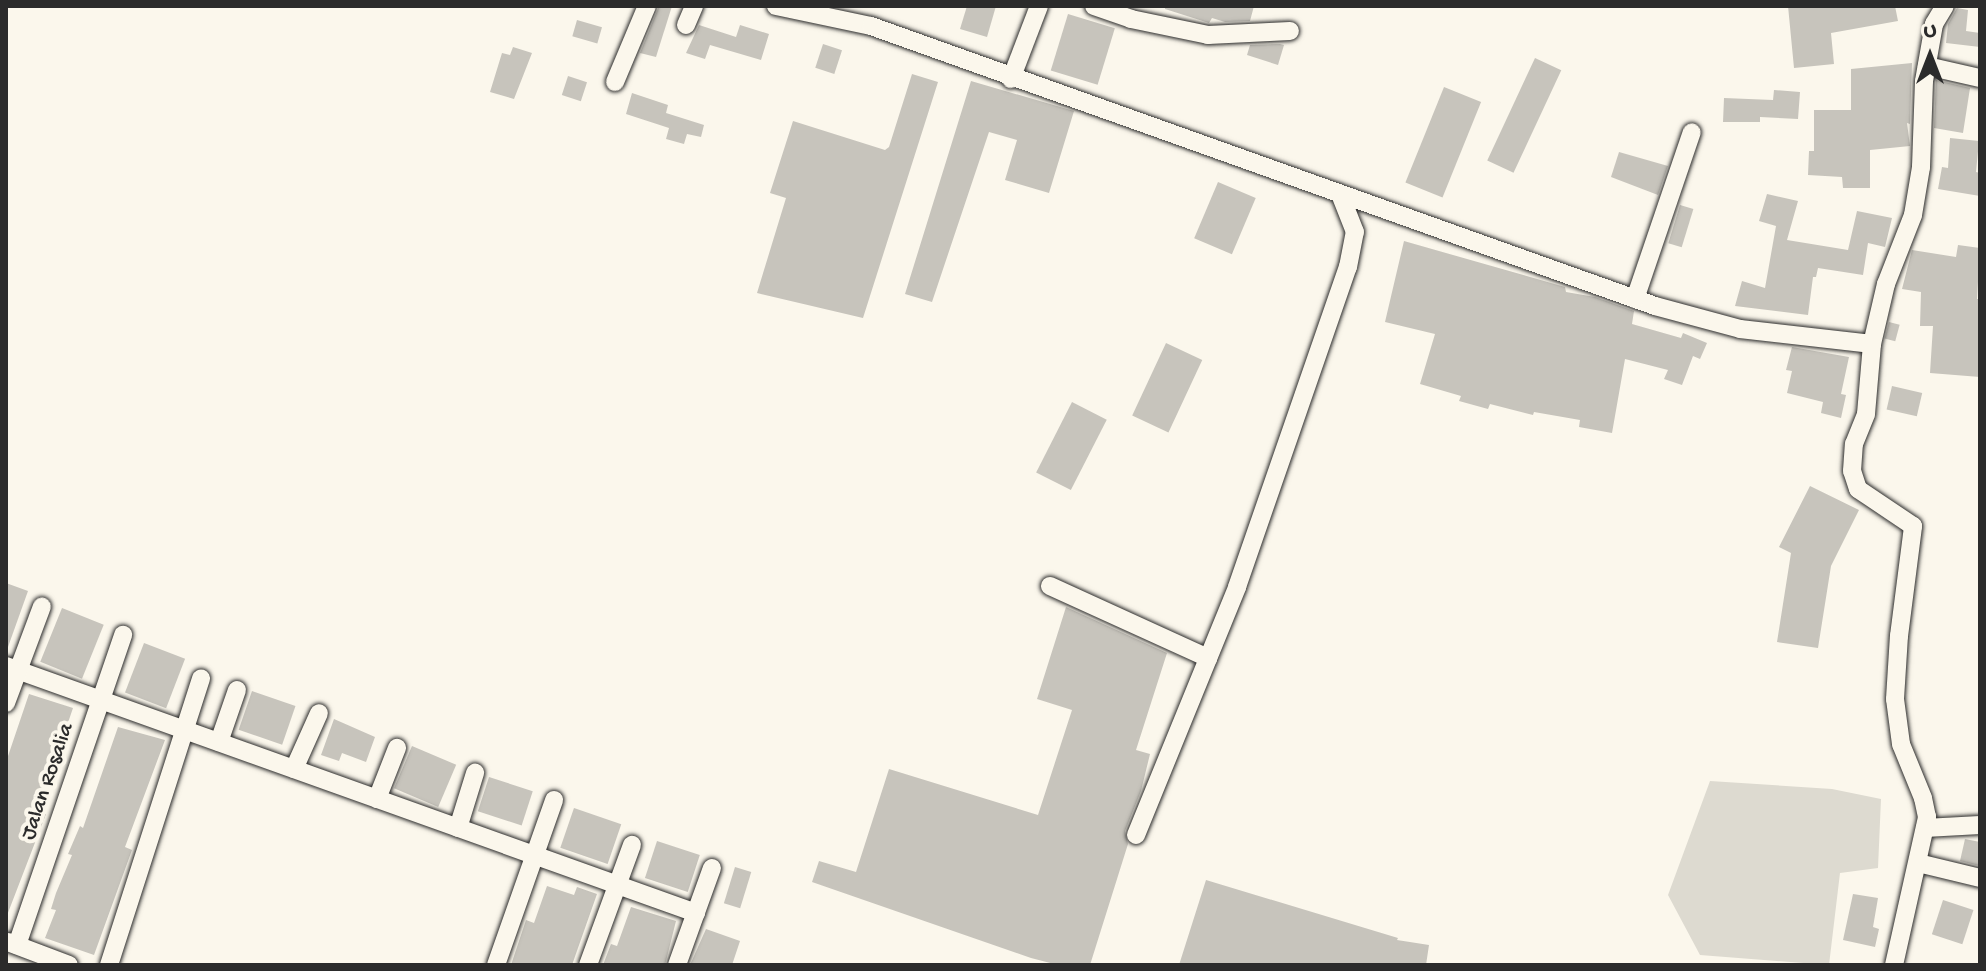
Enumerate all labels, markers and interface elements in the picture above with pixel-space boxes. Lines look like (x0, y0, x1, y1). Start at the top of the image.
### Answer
north arrow (1890, 16, 1970, 96)
text: U (1924, 19, 1936, 45)
street label: Jalan Rosalia (17, 720, 81, 844)

